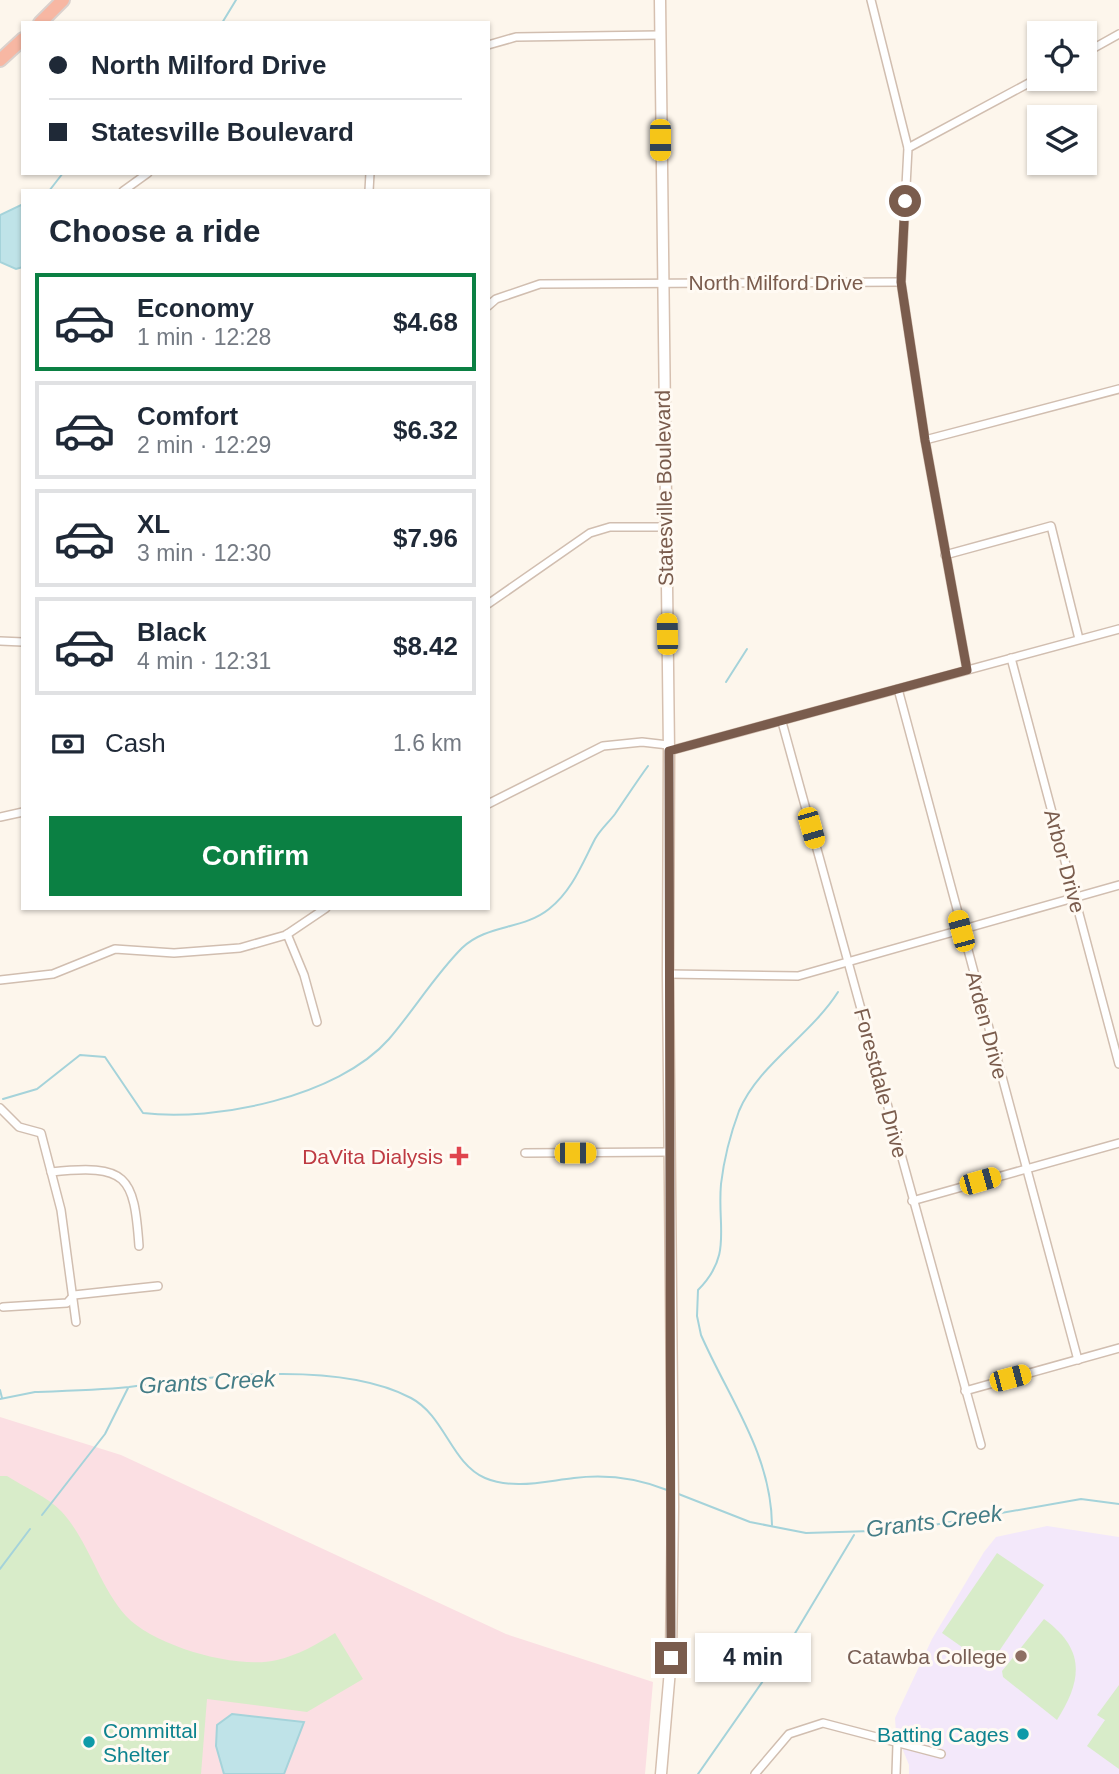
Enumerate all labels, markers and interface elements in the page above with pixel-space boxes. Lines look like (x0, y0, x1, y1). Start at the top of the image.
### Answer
map controls (1027, 21, 1097, 175)
button: locate (1027, 21, 1097, 91)
text: North Milford Drive (91, 50, 326, 80)
button: layers (1027, 105, 1097, 175)
text: Statesville Boulevard (91, 117, 354, 147)
car (650, 119, 671, 161)
route start (889, 185, 921, 217)
text: Choose a ride (49, 213, 261, 249)
street label: North Milford Drive (688, 271, 864, 294)
icon: car (53, 291, 116, 354)
text: Economy (137, 293, 254, 323)
text: $4.68 (393, 307, 458, 337)
text: 1 min · 12:28 (137, 324, 271, 350)
street label: Statesville Boulevard (651, 390, 677, 586)
icon: car (53, 399, 116, 462)
text: Comfort (137, 401, 238, 431)
text: $6.32 (393, 415, 458, 445)
text: 2 min · 12:29 (137, 432, 271, 458)
icon: car (53, 507, 116, 570)
text: XL (137, 509, 170, 539)
text: $7.96 (393, 523, 458, 553)
text: 3 min · 12:30 (137, 540, 271, 566)
car (657, 613, 678, 655)
icon: car (53, 615, 116, 678)
text: Black (137, 617, 206, 647)
text: $8.42 (393, 631, 458, 661)
text: 4 min · 12:31 (137, 648, 271, 674)
icon: cash (49, 725, 87, 763)
text: Cash (105, 728, 166, 758)
text: 1.6 km (393, 730, 462, 756)
car (796, 805, 827, 851)
street label: Arbor Drive (1040, 807, 1090, 915)
button: Confirm (49, 816, 462, 896)
car (946, 908, 977, 954)
street label: Arden Drive (962, 968, 1012, 1082)
street label: Forestdale Drive (850, 1006, 912, 1160)
car (555, 1143, 597, 1164)
place label: DaVita Dialysis (302, 1145, 443, 1168)
marker: DaVita Dialysis (449, 1146, 469, 1166)
car (957, 1165, 1004, 1197)
car (987, 1362, 1034, 1394)
water label: Grants Creek (138, 1365, 277, 1399)
water label: Grants Creek (865, 1500, 1005, 1542)
callout: 4 min (696, 1634, 811, 1682)
route end (655, 1642, 687, 1674)
text: 4 min (723, 1644, 783, 1670)
place label: Catawba College (847, 1645, 1007, 1668)
marker: Catawba College (1013, 1648, 1029, 1664)
place label: Committal Shelter (103, 1719, 198, 1766)
place label: Batting Cages (877, 1723, 1009, 1746)
marker: Batting Cages (1015, 1726, 1031, 1742)
marker: Committal Shelter (81, 1734, 97, 1750)

